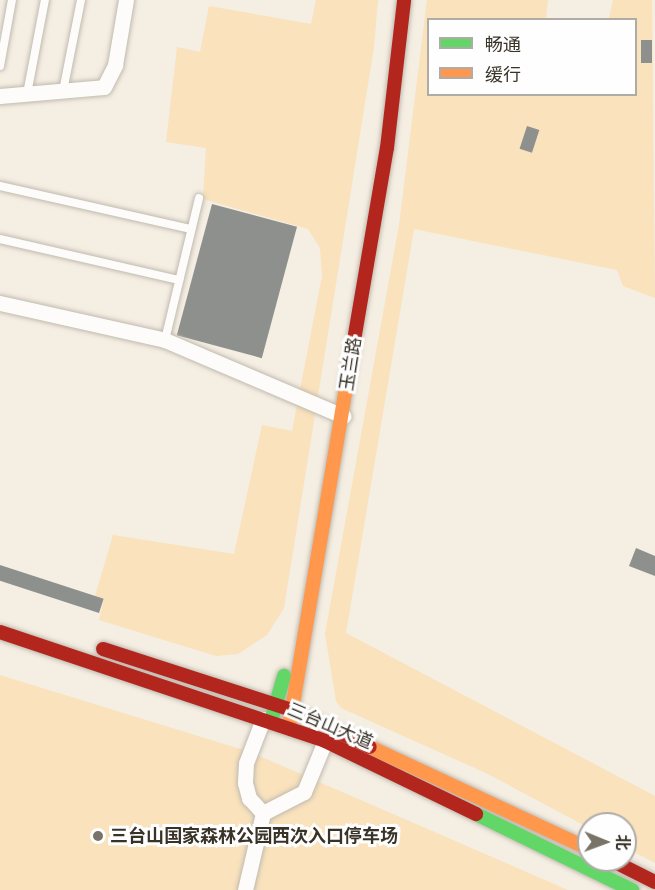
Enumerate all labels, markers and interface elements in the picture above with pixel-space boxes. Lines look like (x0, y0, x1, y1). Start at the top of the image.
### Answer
legend (427, 18, 637, 96)
text: 畅通 (485, 33, 521, 56)
text: 缓行 (485, 63, 521, 86)
street label: 玉兰路 (336, 336, 366, 392)
street label: 三台山大道 (284, 698, 376, 754)
north arrow (577, 812, 637, 872)
place label: 三台山国家森林公园西次入口停车场 (110, 825, 398, 847)
marker: 三台山国家森林公园西次入口停车场 (91, 829, 105, 843)
text: 北 (613, 834, 633, 850)

